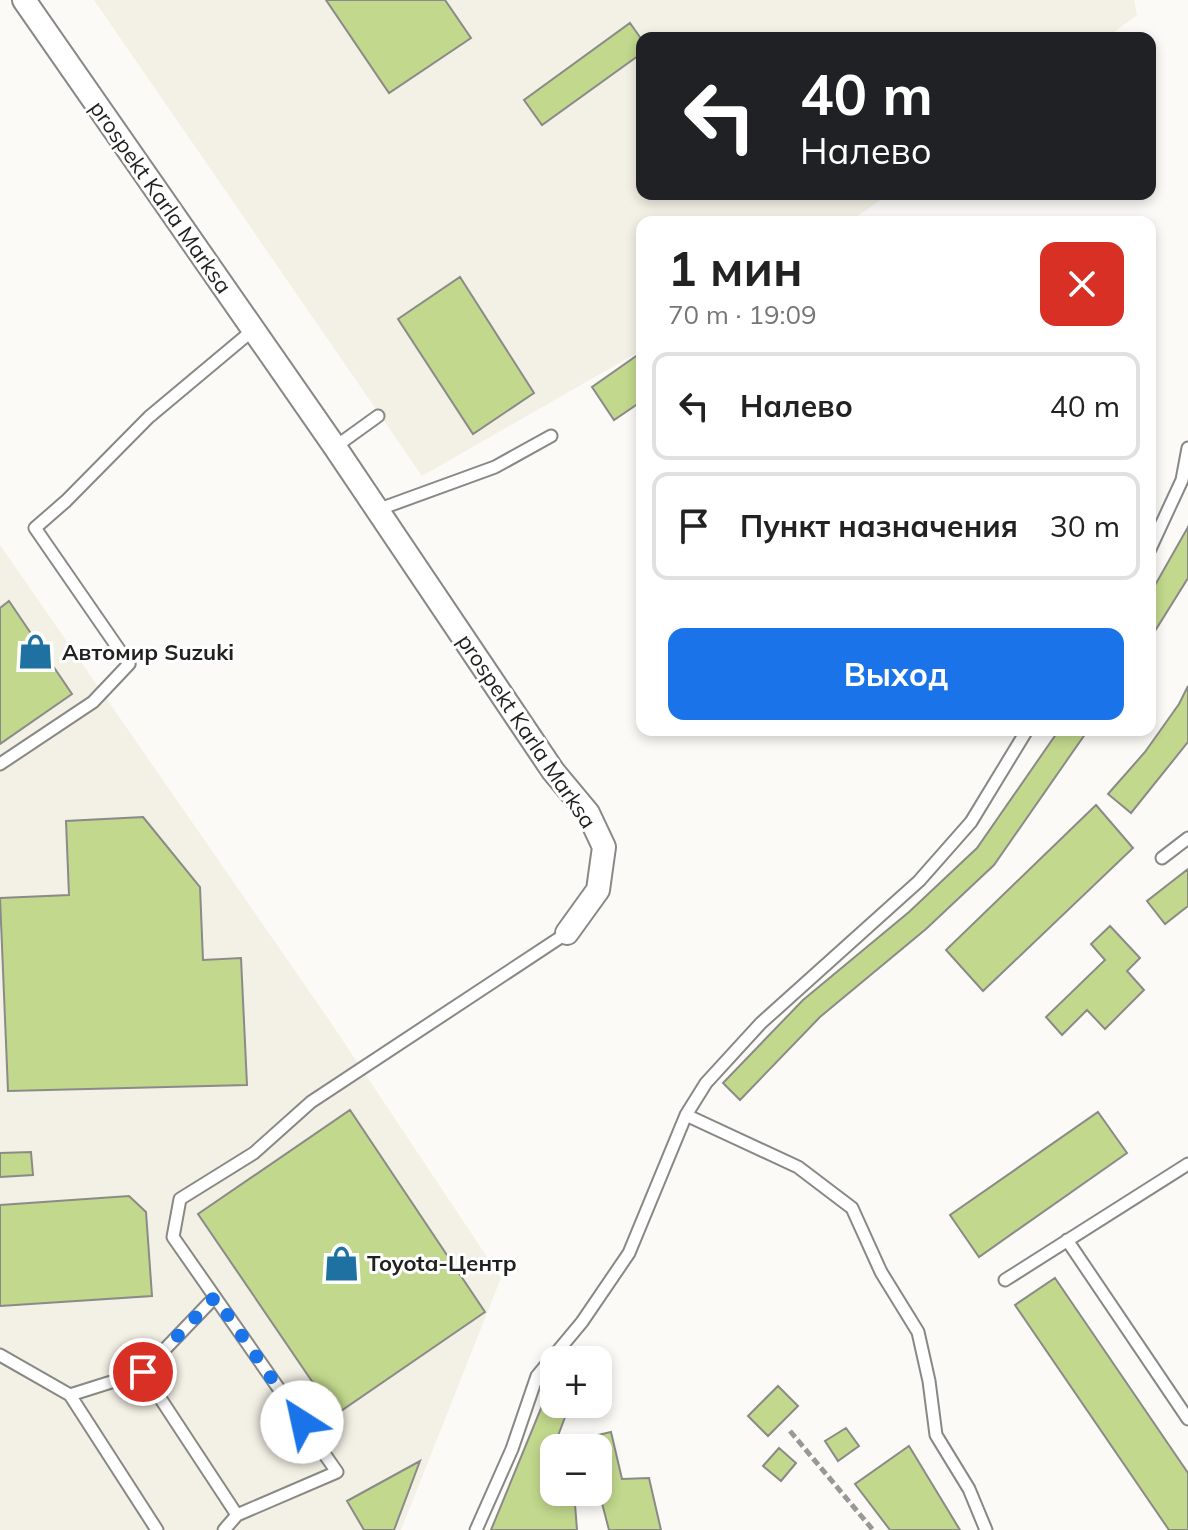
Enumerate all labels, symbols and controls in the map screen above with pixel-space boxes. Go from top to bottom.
text: 40 m [800,59,933,129]
icon: left [668,64,772,168]
street label: prospekt Karla Marksa [84,95,238,299]
text: Налево [800,128,932,173]
text: 1 мин [668,238,803,298]
button: close [1040,242,1124,326]
text: 70 m · 19:09 [668,298,817,331]
icon: left [672,384,716,428]
text: Налево [740,387,853,425]
text: 40 m [1050,387,1120,425]
icon: arrive [672,504,716,548]
text: Пункт назначения [740,507,1018,545]
text: 30 m [1050,507,1120,545]
street label: prospekt Karla Marksa [451,628,603,834]
button: Выход [668,628,1124,720]
shop icon: Автомир Suzuki [17,633,55,671]
place label: Автомир Suzuki [62,638,234,666]
shop icon: Toyota-Центр [322,1244,360,1282]
place label: Toyota-Центр [367,1249,517,1277]
pin [109,1338,177,1406]
map controls [540,1346,612,1506]
button: + [540,1346,612,1418]
icon: arrive [121,1350,165,1394]
position arrow [260,1380,344,1464]
button: − [540,1434,612,1506]

